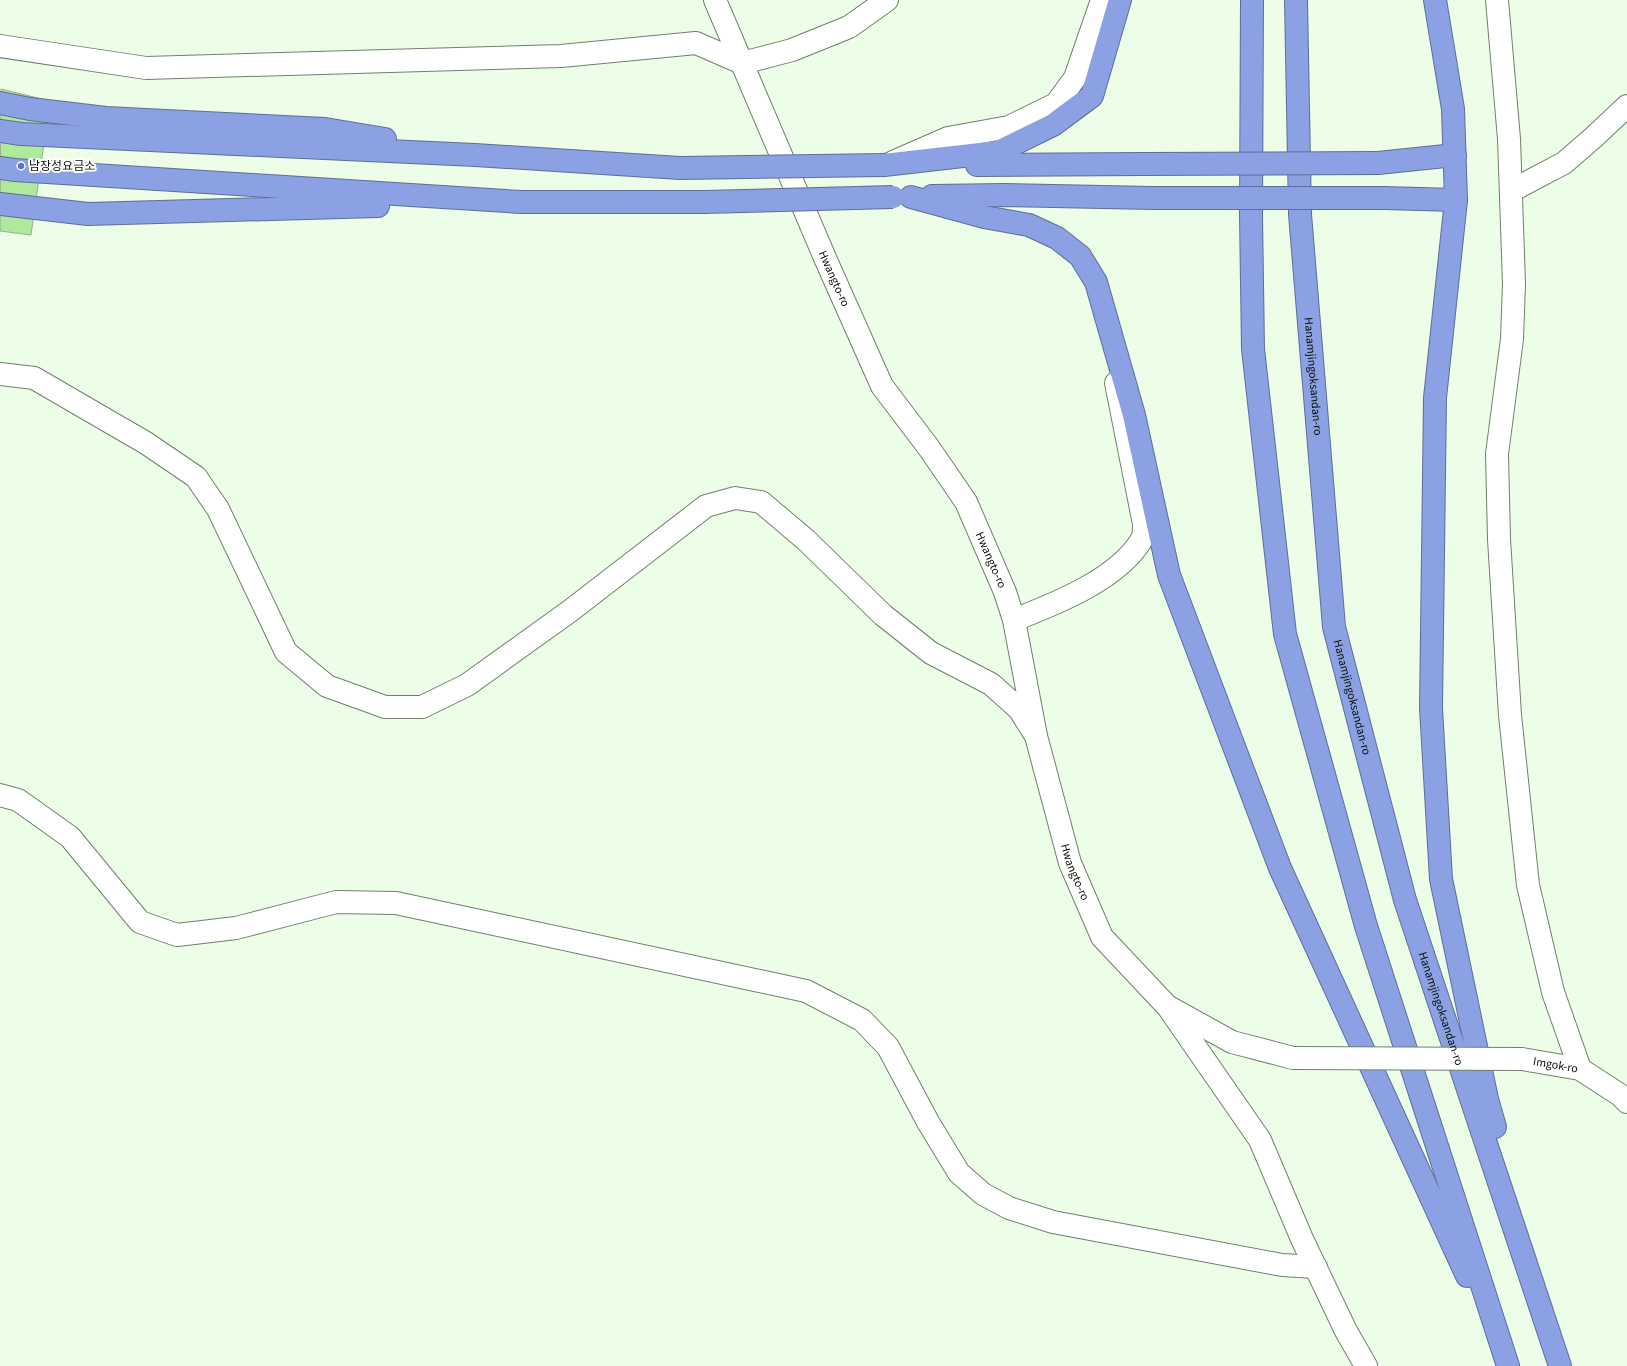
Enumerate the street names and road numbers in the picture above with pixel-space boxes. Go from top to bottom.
street label: Hwangto-ro [814,248,854,309]
street label: Hanamjingoksandan-ro [1300,317,1327,436]
street label: Hwangto-ro [971,529,1011,591]
street label: Hanamjingoksandan-ro [1329,638,1375,757]
street label: Hwangto-ro [1057,842,1094,903]
street label: Hanamjingoksandan-ro [1414,950,1468,1068]
street label: Imgok-ro [1532,1053,1579,1077]

